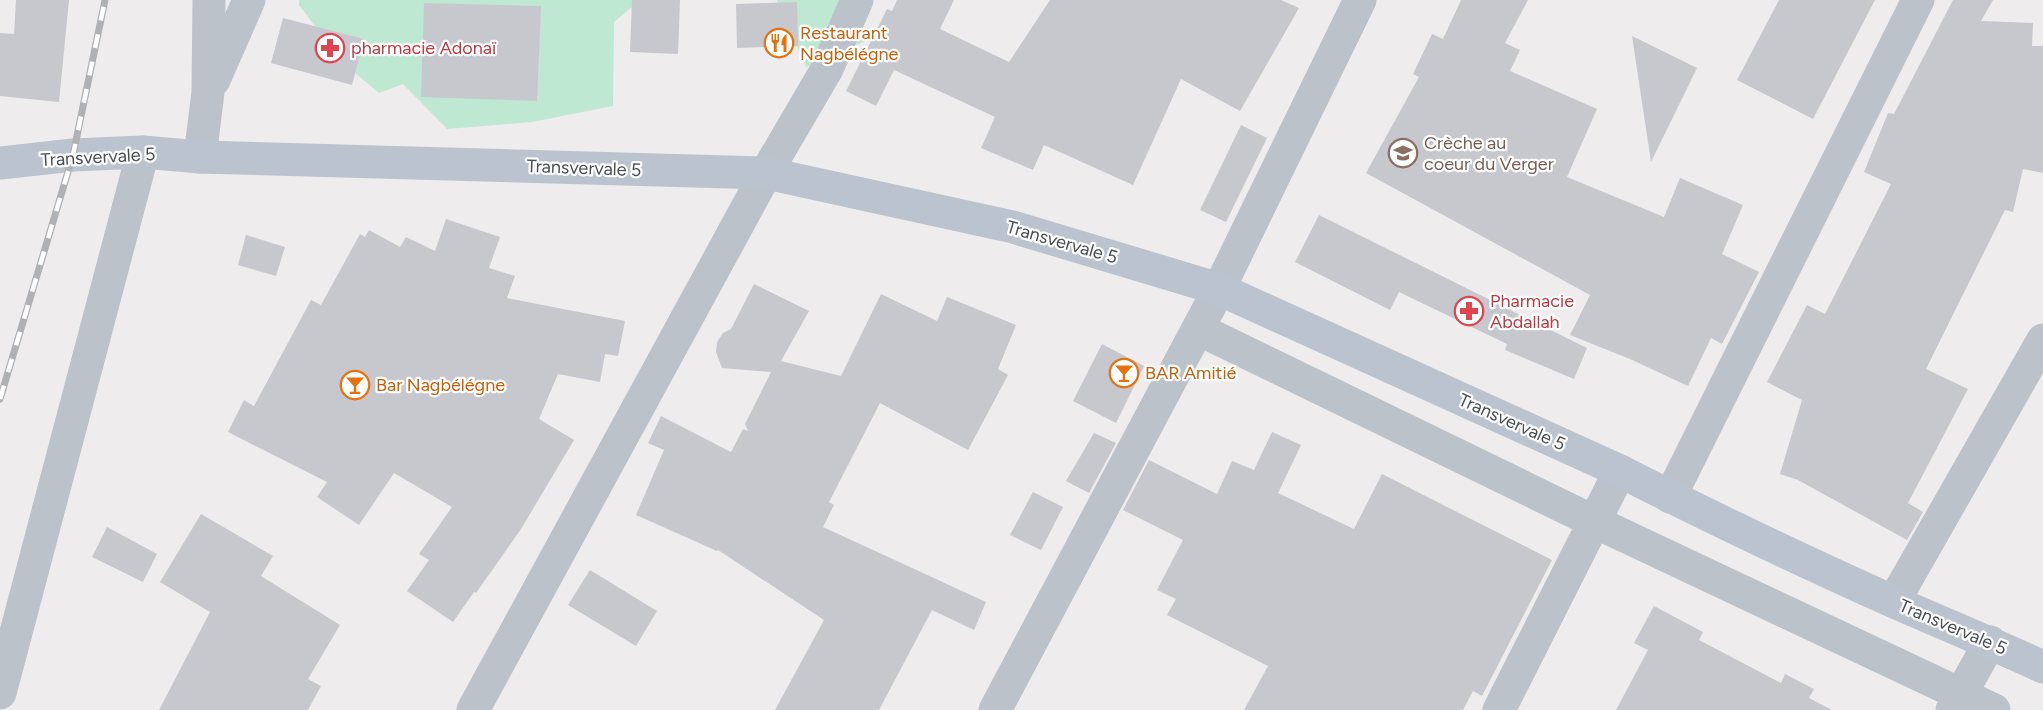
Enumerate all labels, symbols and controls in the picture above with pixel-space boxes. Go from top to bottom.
place label: Restaurant Nagbélégne [800,22,898,65]
restaurant icon: Restaurant Nagbélégne [763,27,795,59]
pharmacy icon: pharmacie Adonaï [314,32,346,64]
place label: pharmacie Adonaï [351,37,497,59]
place label: Crèche au coeur du Verger [1424,132,1554,175]
school or university icon: Crèche au coeur du Verger [1387,137,1419,169]
street label: Transvervale 5 [40,143,156,171]
street label: Transvervale 5 [526,155,642,181]
street label: Transvervale 5 [1004,216,1120,268]
place label: Pharmacie Abdallah [1490,290,1574,333]
pharmacy icon: Pharmacie Abdallah [1453,295,1485,327]
bar icon: BAR Amitié [1108,357,1140,389]
place label: BAR Amitié [1145,362,1237,384]
bar icon: Bar Nagbélégne [339,369,371,401]
place label: Bar Nagbélégne [376,374,505,396]
street label: Transvervale 5 [1455,389,1569,455]
street label: Transvervale 5 [1896,594,2010,660]

